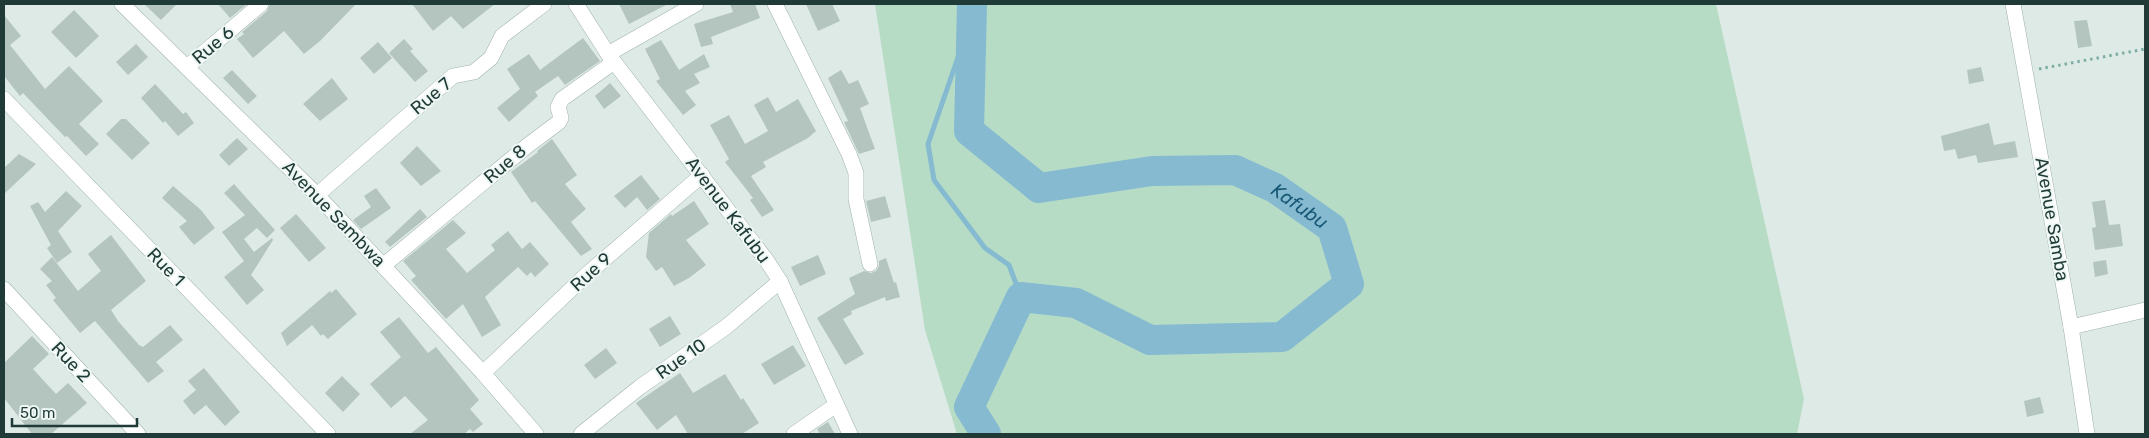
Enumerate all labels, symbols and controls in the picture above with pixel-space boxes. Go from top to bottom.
street label: Rue 6 [188,21,239,69]
street label: Rue 7 [406,73,456,119]
street label: Rue 8 [479,140,531,188]
street label: Avenue Kafubu [681,153,775,267]
street label: Avenue Samba [2030,155,2074,283]
street label: Avenue Sambwa [278,156,390,272]
water label: Kafubu [1267,178,1332,234]
street label: Rue 1 [143,243,189,291]
street label: Rue 9 [566,248,616,296]
street label: Rue 10 [652,334,710,384]
street label: Rue 2 [47,337,95,387]
scale bar [12,396,138,428]
text: 50 m [20,404,55,422]

